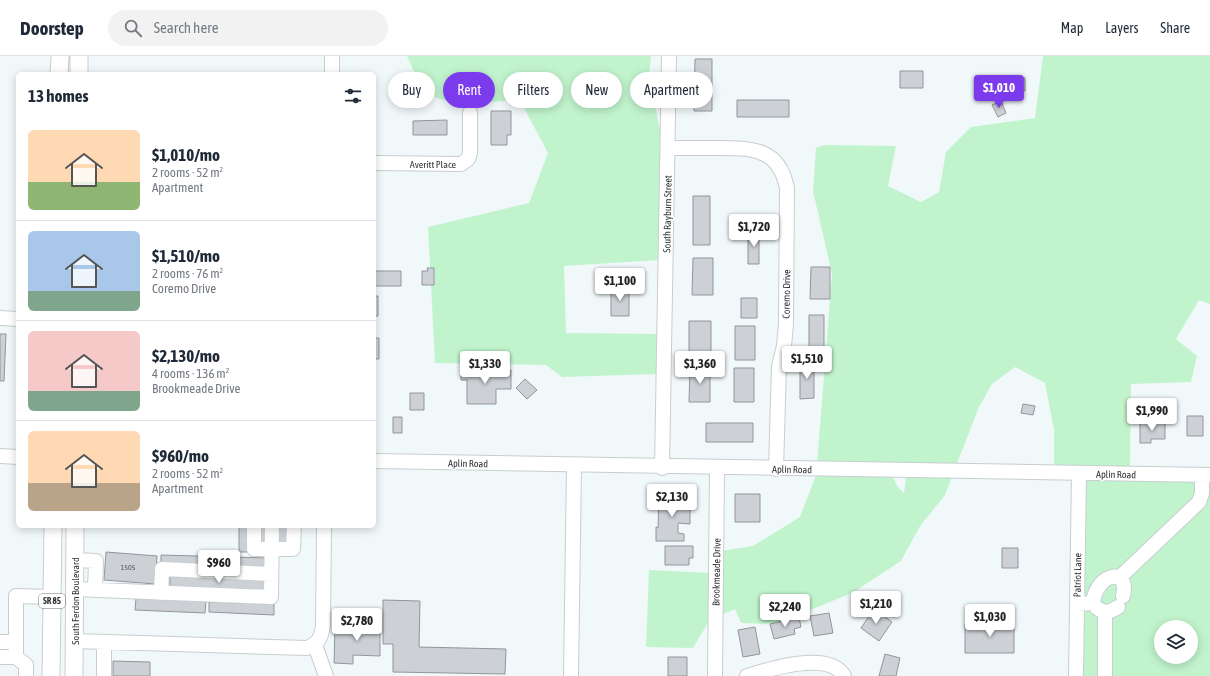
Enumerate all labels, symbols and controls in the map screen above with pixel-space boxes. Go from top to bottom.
search box [108,10,388,46]
text: Doorstep [20,17,84,39]
icon: search [122,17,144,39]
text: Search here [154,19,218,36]
text: Map [1061,20,1083,36]
text: Layers [1105,20,1138,36]
text: Share [1160,20,1190,36]
chip: Buy [388,72,435,108]
chip: Rent [443,72,495,108]
chip: Filters [503,72,563,108]
chip: New [571,72,622,108]
chip: Apartment [630,72,713,108]
pin: $1,010 [966,75,1032,109]
text: $1,010 [983,80,1015,95]
icon: filters [342,85,364,107]
text: 13 homes [28,86,89,106]
text: $1,010/mo [152,145,220,165]
icon: home [60,146,108,194]
street label: Averitt Place [410,159,457,170]
text: 2 rooms · 52 m² [152,165,223,180]
street label: South Rayburn Street [661,175,674,253]
text: Apartment [152,180,203,195]
pin: $1,720 [721,214,787,248]
text: $1,720 [738,219,770,234]
text: $1,510/mo [152,246,220,266]
icon: home [60,247,108,295]
text: 2 rooms · 76 m² [152,266,223,281]
pin: $1,100 [587,268,653,302]
street label: Coremo Drive [781,269,792,319]
text: $1,100 [604,273,636,288]
text: Coremo Drive [152,281,216,296]
text: $2,130/mo [152,346,220,366]
pin: $1,510 [774,346,840,380]
icon: home [60,347,108,395]
pin: $1,330 [452,351,518,385]
pin: $1,360 [667,351,733,385]
text: $1,510 [791,351,823,366]
text: $1,330 [469,356,501,371]
text: $1,360 [684,356,716,371]
text: 4 rooms · 136 m² [152,366,229,381]
text: Brookmeade Drive [152,381,240,396]
pin: $1,990 [1119,398,1185,432]
text: $1,990 [1136,403,1168,418]
text: $960/mo [152,446,209,466]
icon: home [60,447,108,495]
street label: Aplin Road [448,458,488,469]
street label: Aplin Road [772,464,812,475]
text: 2 rooms · 52 m² [152,466,223,481]
street label: Aplin Road [1096,469,1136,480]
text: Apartment [152,481,203,496]
pin: $2,130 [639,484,705,518]
text: $2,130 [656,489,688,504]
street label: Brookmeade Drive [710,537,723,606]
pin: $960 [195,550,243,584]
street label: Patriot Lane [1072,552,1083,597]
text: $960 [207,555,231,570]
street label: South Ferdon Boulevard [70,557,81,645]
house number: 1505 [120,563,136,572]
pin: $1,210 [843,591,909,625]
road number: SR 85 [39,594,65,608]
pin: $2,240 [752,594,818,628]
text: $1,210 [860,596,892,611]
text: $2,240 [769,599,801,614]
pin: $1,030 [957,604,1023,638]
pin: $2,780 [324,608,390,642]
text: $1,030 [974,609,1006,624]
text: $2,780 [341,613,373,628]
map controls [1154,620,1198,664]
button: layers [1154,620,1198,664]

